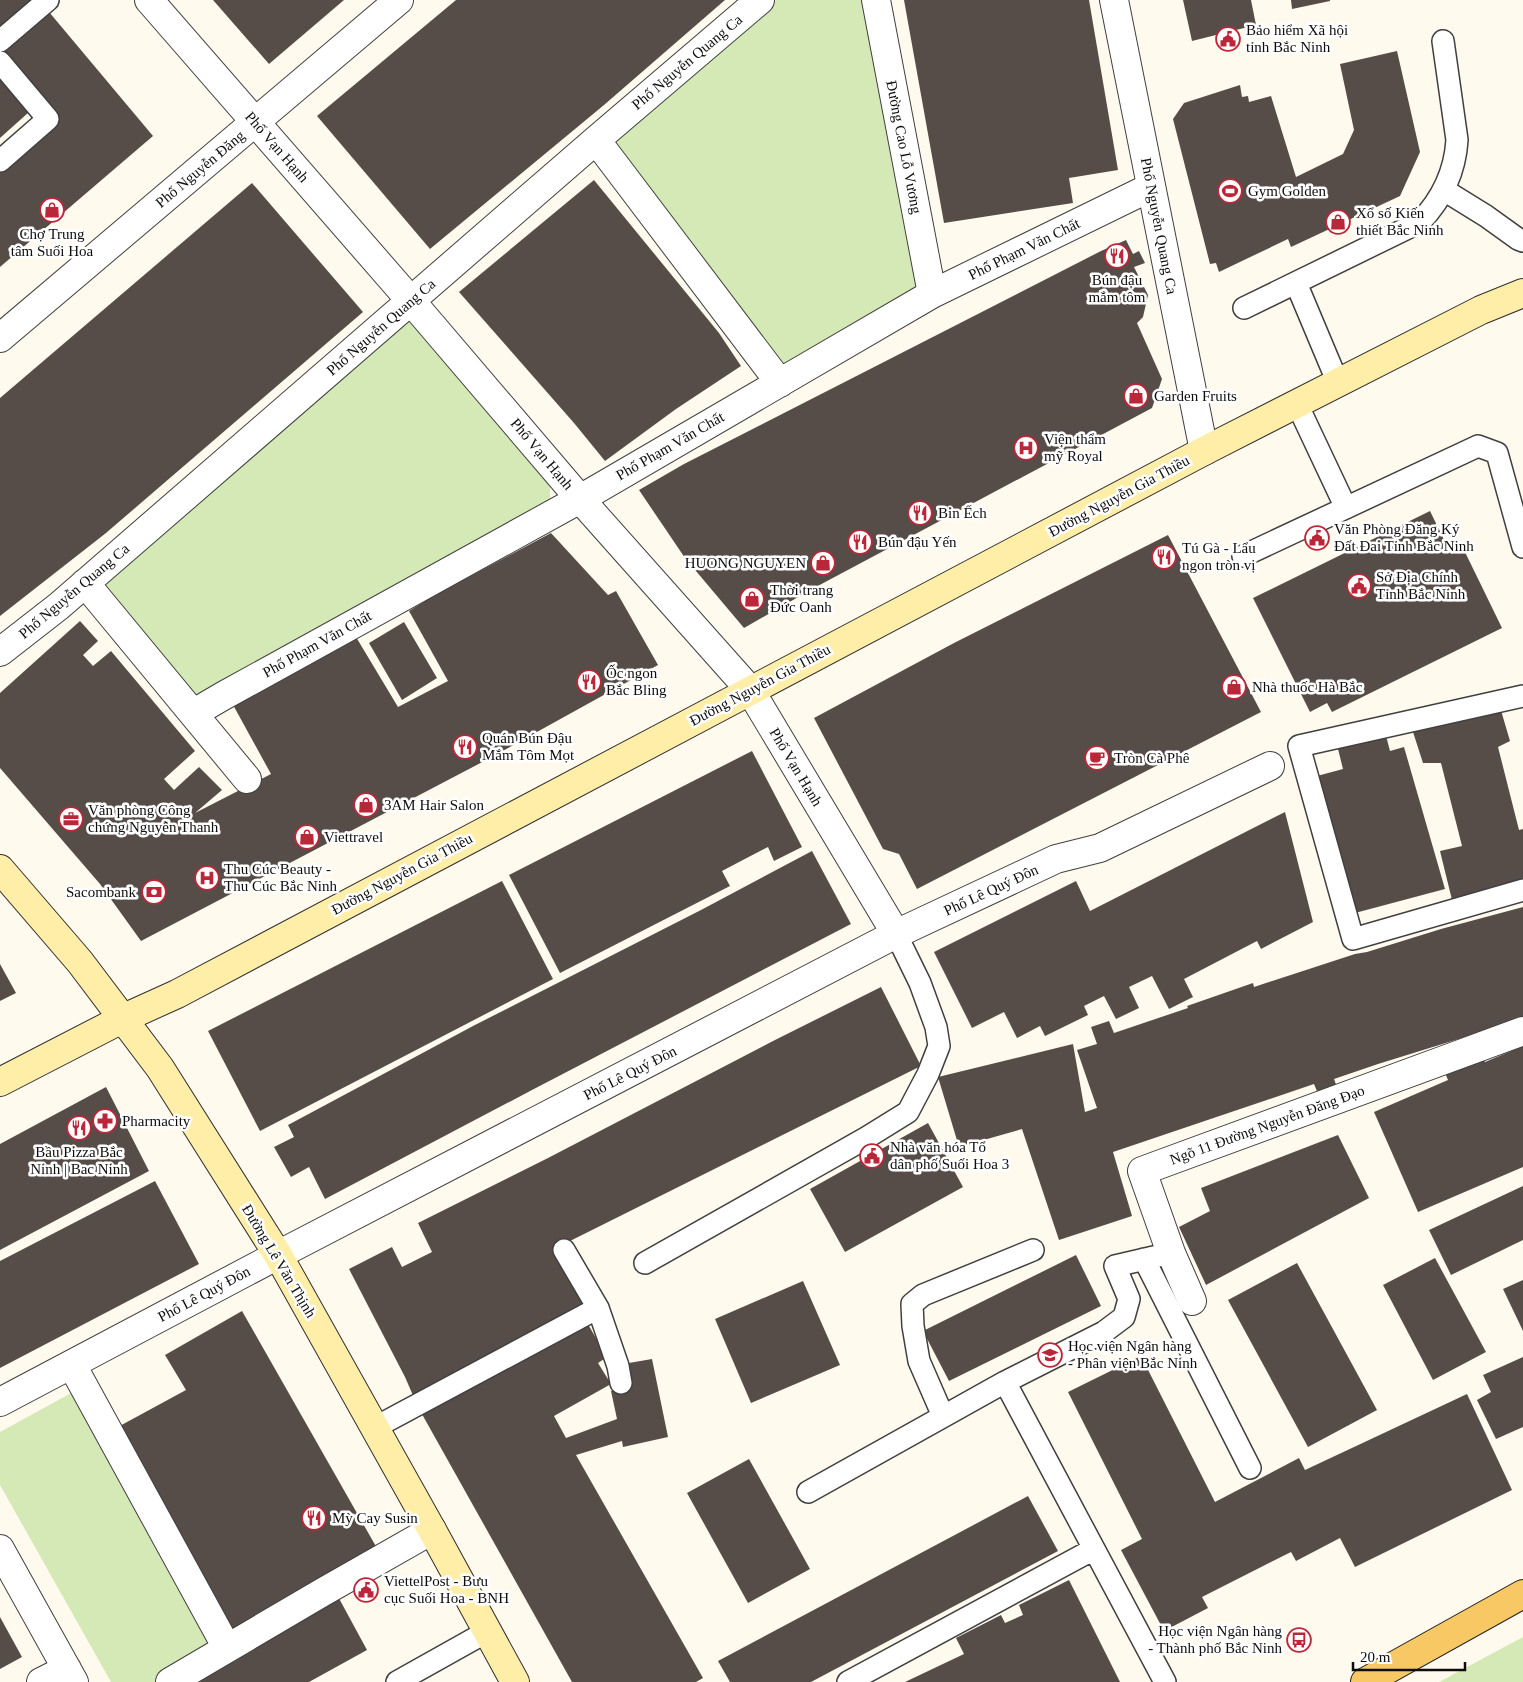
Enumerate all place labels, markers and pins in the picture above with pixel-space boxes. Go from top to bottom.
place label: Bảo hiểm Xã hội tỉnh Bắc Ninh [1246,22,1348,55]
public building icon: Bảo hiểm Xã hội tỉnh Bắc Ninh [1215,26,1241,52]
sports icon: Gym Golden [1217,178,1243,204]
place label: Gym Golden [1248,183,1326,199]
shop icon: Chợ Trung tâm Suối Hoa [39,197,65,223]
place label: Xổ số Kiến thiết Bắc Ninh [1356,205,1444,238]
shop icon: Xổ số Kiến thiết Bắc Ninh [1325,209,1351,235]
place label: Chợ Trung tâm Suối Hoa [11,226,94,259]
restaurant icon: Bún đậu mắm tôm [1104,243,1130,269]
place label: Bún đậu mắm tôm [1088,272,1146,305]
shop icon: Garden Fruits [1123,383,1149,409]
place label: Garden Fruits [1154,388,1237,404]
place label: Viện thẩm mỹ Royal [1044,431,1106,464]
hospital icon: Viện thẩm mỹ Royal [1013,435,1039,461]
restaurant icon: Bin Ếch [907,500,933,526]
place label: Bin Ếch [938,505,987,521]
place label: Văn Phòng Đăng Ký Đất Đai Tỉnh Bắc Ninh [1334,521,1474,554]
public building icon: Văn Phòng Đăng Ký Đất Đai Tỉnh Bắc Ninh [1304,525,1330,551]
restaurant icon: Bún đậu Yến [847,529,873,555]
place label: Bún đậu Yến [878,534,957,550]
place label: Tú Gà - Lẩu ngon tròn vị [1182,540,1256,573]
restaurant icon: Tú Gà - Lẩu ngon tròn vị [1151,544,1177,570]
shop icon: HUONG NGUYEN [810,550,836,576]
place label: HUONG NGUYEN [685,555,806,571]
place label: Sở Địa Chính Tỉnh Bắc Ninh [1376,569,1466,602]
public building icon: Sở Địa Chính Tỉnh Bắc Ninh [1346,573,1372,599]
place label: Thời trang Đức Oanh [770,582,834,615]
shop icon: Thời trang Đức Oanh [739,586,765,612]
place label: Ốc ngon Bắc Bling [606,664,667,698]
restaurant icon: Ốc ngon Bắc Bling [576,669,602,695]
shop icon: Nhà thuốc Hà Bắc [1221,674,1247,700]
place label: Nhà thuốc Hà Bắc [1252,679,1363,695]
place label: Quán Bún Đậu Mắm Tôm Mọt [482,730,575,763]
restaurant icon: Quán Bún Đậu Mắm Tôm Mọt [452,734,478,760]
cafe icon: Tròn Cà Phê [1084,745,1110,771]
place label: Tròn Cà Phê [1114,750,1190,766]
shop icon: 3AM Hair Salon [353,792,379,818]
place label: 3AM Hair Salon [384,797,484,813]
place label: Văn phòng Công chứng Nguyễn Thanh [88,802,219,835]
office icon: Văn phòng Công chứng Nguyễn Thanh [58,806,84,832]
shop icon: Viettravel [294,824,320,850]
place label: Viettravel [324,829,383,845]
place label: Thu Cúc Beauty - Thu Cúc Bắc Ninh [224,861,337,894]
hospital icon: Thu Cúc Beauty - Thu Cúc Bắc Ninh [194,865,220,891]
bank icon: Sacombank [141,879,167,905]
place label: Sacombank [66,884,136,900]
pharmacy icon: Pharmacity [92,1108,118,1134]
place label: Pharmacity [122,1113,191,1129]
restaurant icon: Bầu Pizza Bắc Ninh | Bac Ninh [66,1115,92,1141]
place label: Nhà văn hóa Tổ dân phố Suối Hoa 3 [890,1139,1009,1172]
public building icon: Nhà văn hóa Tổ dân phố Suối Hoa 3 [859,1143,885,1169]
place label: Bầu Pizza Bắc Ninh | Bac Ninh [30,1144,128,1177]
place label: Học viện Ngân hàng - Phân viện Bắc Ninh [1068,1338,1198,1371]
school or university icon: Học viện Ngân hàng - Phân viện Bắc Ninh [1037,1342,1063,1368]
restaurant icon: Mỳ Cay Susin [301,1505,327,1531]
place label: Mỳ Cay Susin [332,1510,418,1526]
place label: ViettelPost - Bưu cục Suối Hoa - BNH [384,1573,509,1606]
public building icon: ViettelPost - Bưu cục Suối Hoa - BNH [353,1577,379,1603]
place label: Học viện Ngân hàng - Thành phố Bắc Ninh [1148,1623,1282,1656]
bus stop icon: Học viện Ngân hàng - Thành phố Bắc Ninh [1286,1627,1312,1653]

